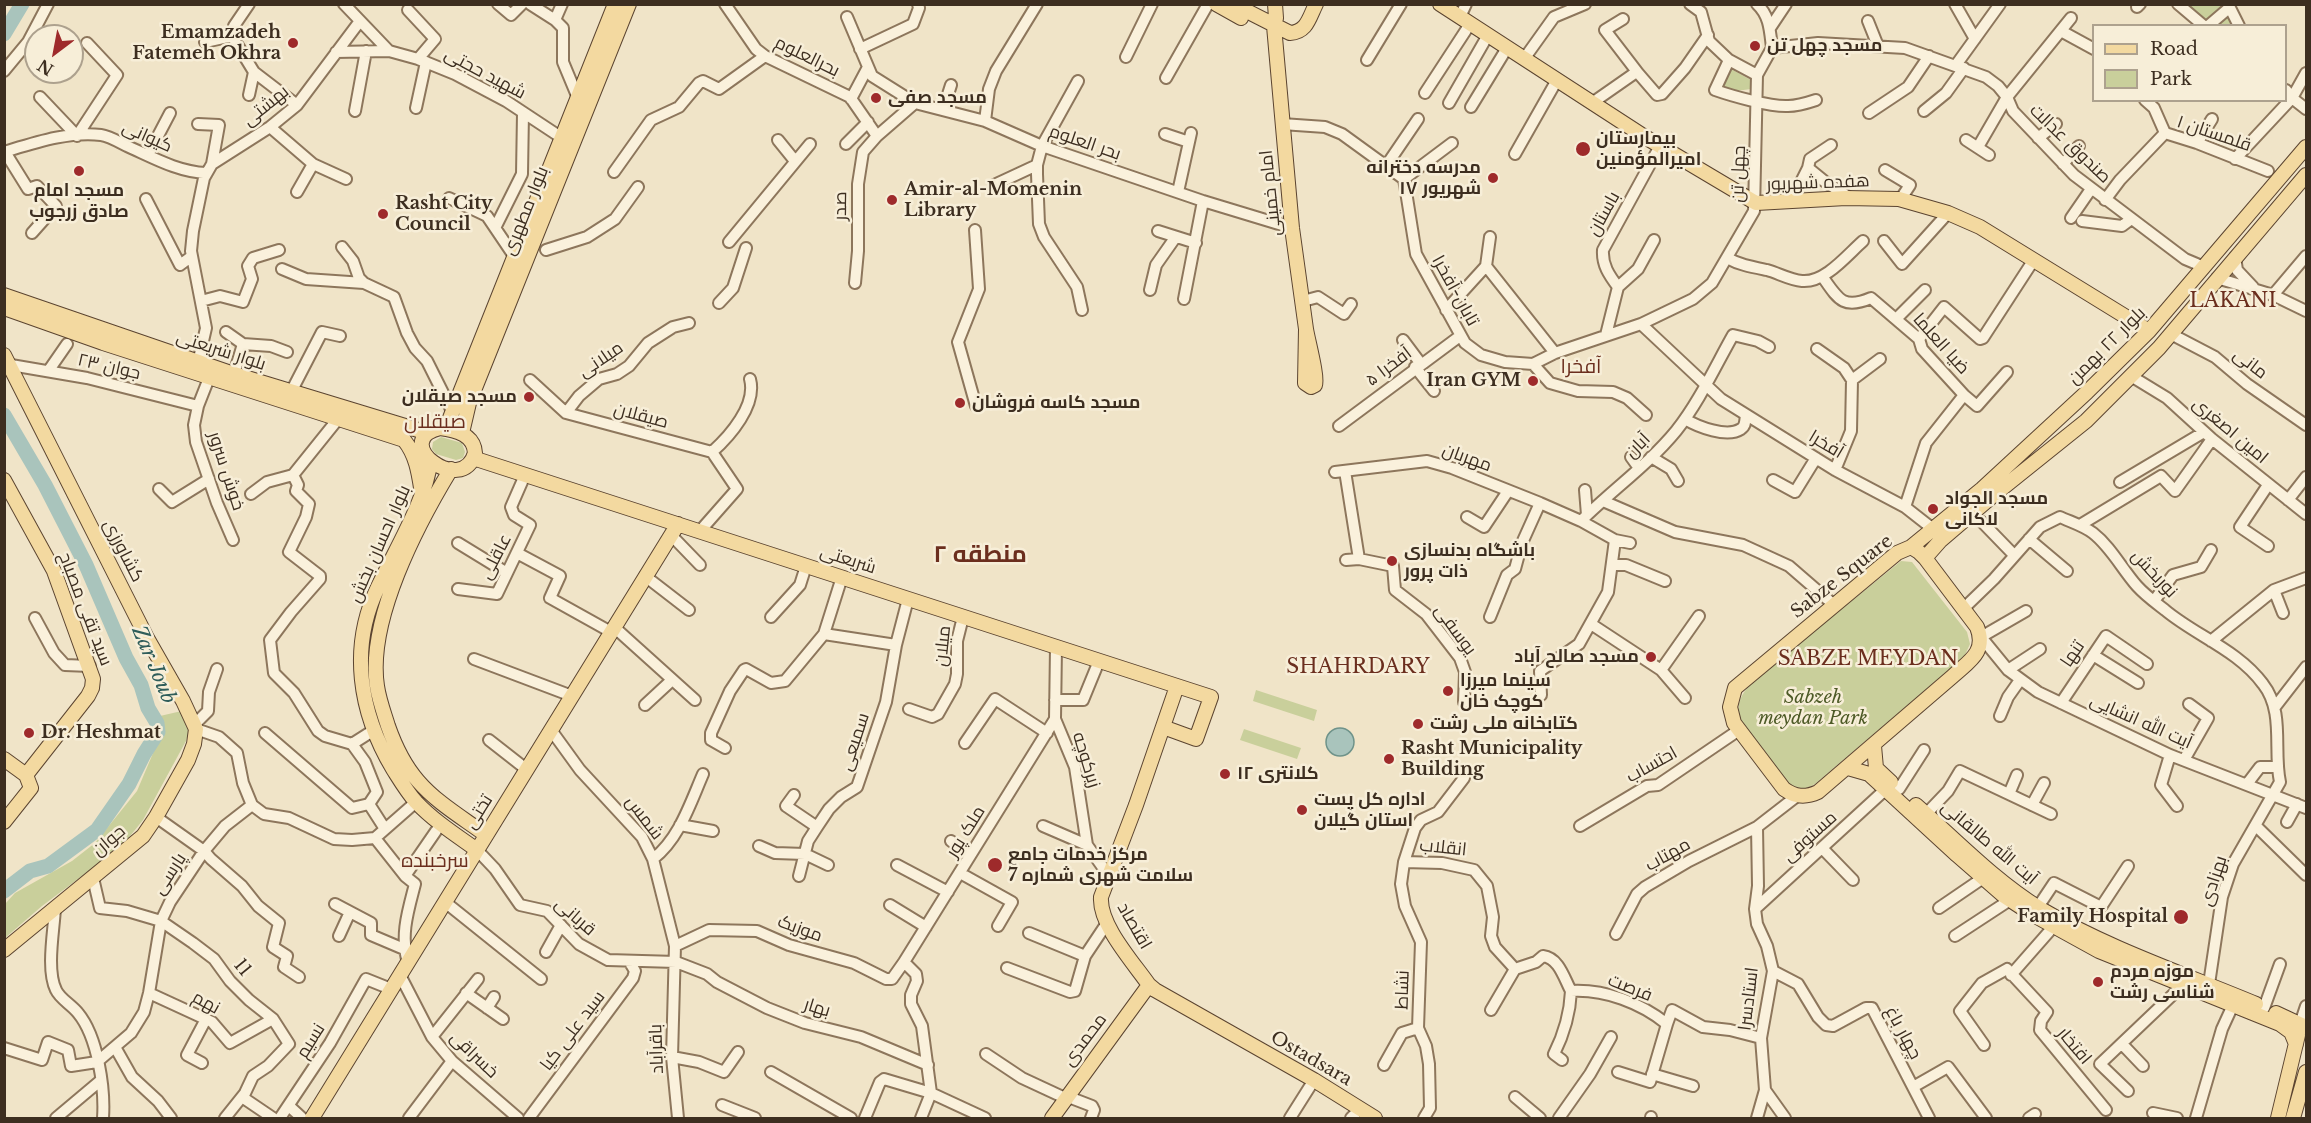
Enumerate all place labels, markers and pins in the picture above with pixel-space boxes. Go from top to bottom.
place label: Emamzadeh Fatemeh Okhra [132,22,281,64]
place label: مسجد چهل تن [1767,35,1882,57]
marker: Emamzadeh Fatemeh Okhra [286,36,300,50]
marker: مسجد چهل تن [1748,39,1762,53]
place label: مسجد صفی [888,87,987,109]
marker: مسجد صفی [869,91,883,105]
place label: بیمارستان امیرالمؤمنین [1596,128,1701,170]
marker: بیمارستان امیرالمؤمنین [1574,140,1592,158]
place label: مدرسه دخترانه ۱۷ شهریور [1366,157,1481,200]
marker: مسجد امام صادق زرجوب [72,164,86,178]
marker: مدرسه دخترانه ۱۷ شهریور [1486,171,1500,185]
place label: Amir-al-Momenin Library [904,179,1082,222]
place label: مسجد امام صادق زرجوب [29,180,129,222]
place label: Rasht City Council [395,193,493,236]
marker: Amir-al-Momenin Library [885,193,899,207]
marker: Rasht City Council [376,207,390,221]
place label: Iran GYM [1426,370,1521,392]
marker: Iran GYM [1526,374,1540,388]
place label: مسجد صیقلان [402,386,517,408]
marker: مسجد صیقلان [522,390,536,404]
place label: مسجد کاسه فروشان [972,392,1140,414]
marker: مسجد کاسه فروشان [953,396,967,410]
place label: مسجد الجواد لاکانی [1945,488,2048,530]
marker: مسجد الجواد لاکانی [1926,502,1940,516]
place label: باشگاه بدنسازی ذات پرور [1404,540,1535,582]
marker: باشگاه بدنسازی ذات پرور [1385,554,1399,568]
place label: مسجد صالح آباد [1514,646,1639,668]
marker: مسجد صالح آباد [1644,650,1658,664]
place label: سینما میرزا کوچک خان [1460,670,1551,712]
marker: سینما میرزا کوچک خان [1441,684,1455,698]
place label: کتابخانه ملی رشت [1430,713,1578,735]
marker: کتابخانه ملی رشت [1411,717,1425,731]
place label: Dr. Heshmat [41,722,161,744]
marker: Dr. Heshmat [22,726,36,740]
place label: Rasht Municipality Building [1401,738,1582,780]
marker: Rasht Municipality Building [1382,752,1396,766]
place label: کلانتری ۱۲ [1237,763,1319,785]
marker: کلانتری ۱۲ [1218,767,1232,781]
place label: اداره کل پست استان گیلان [1314,789,1425,832]
marker: اداره کل پست استان گیلان [1295,803,1309,817]
place label: مرکز خدمات جامع سلامت شهری شماره 7 [1008,844,1193,886]
marker: مرکز خدمات جامع سلامت شهری شماره 7 [986,856,1004,874]
place label: Family Hospital [2017,906,2168,928]
marker: Family Hospital [2172,908,2190,926]
place label: موزه مردم شناسی رشت [2110,961,2215,1004]
marker: موزه مردم شناسی رشت [2091,975,2105,989]

